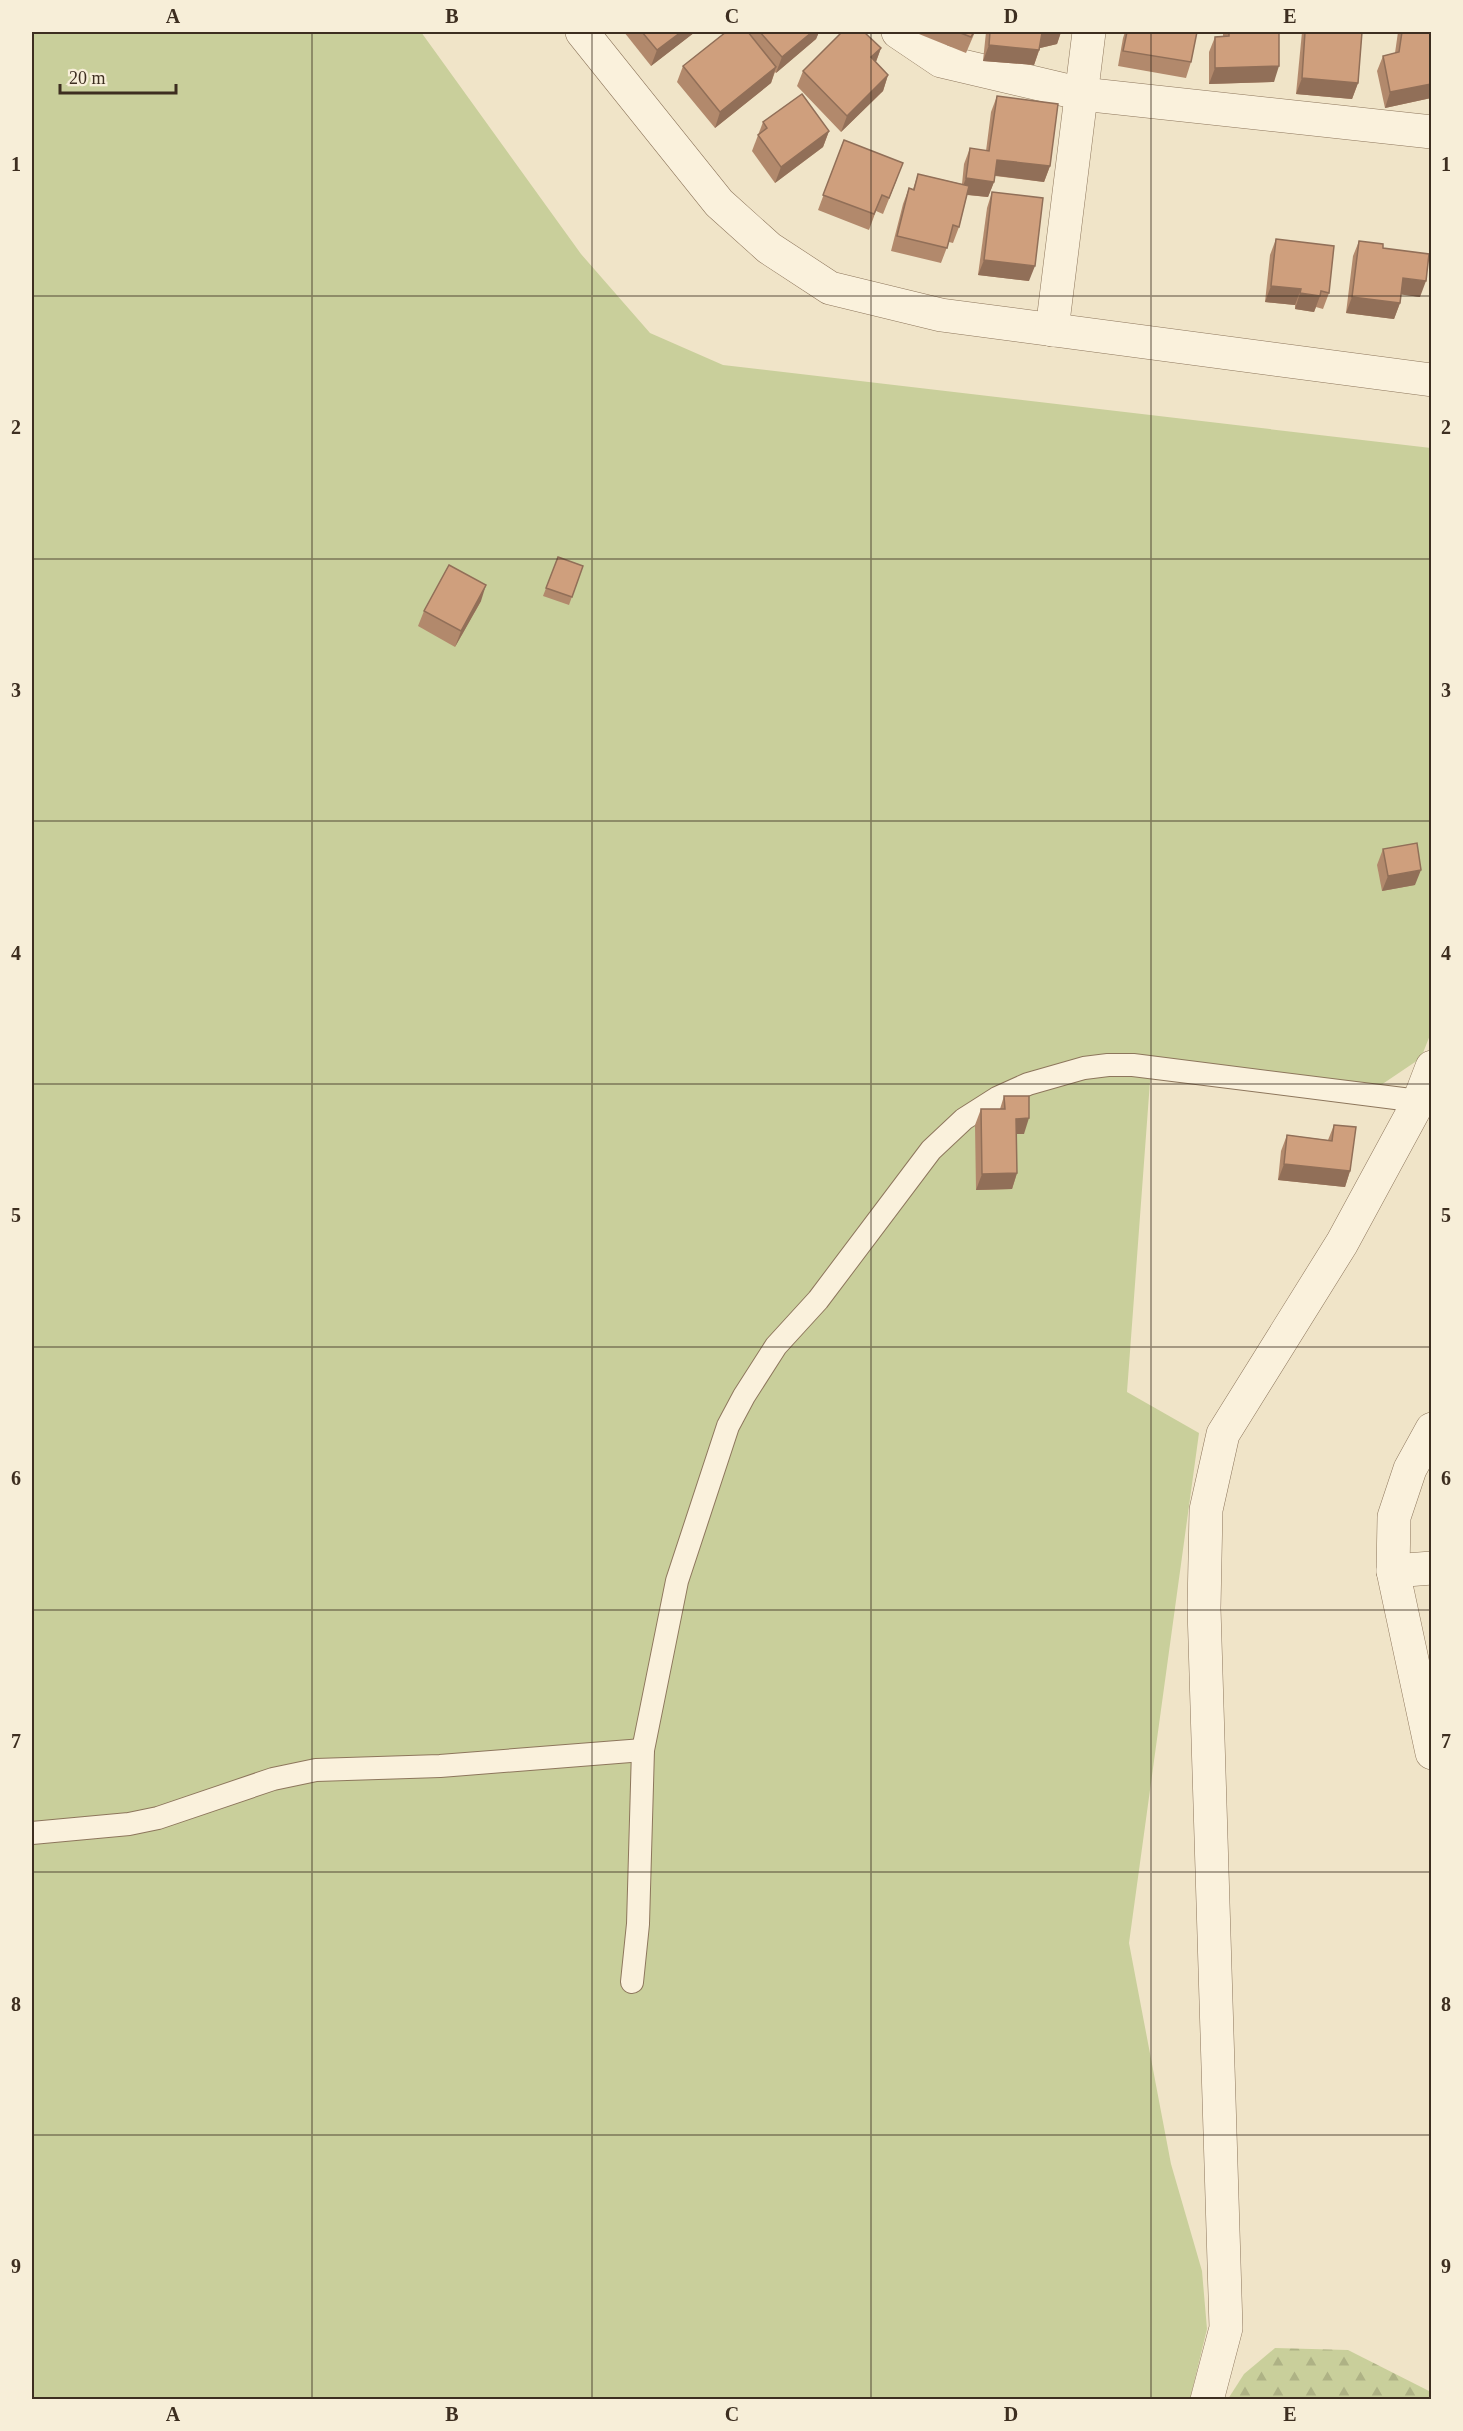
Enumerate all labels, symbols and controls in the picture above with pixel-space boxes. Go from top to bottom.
text: A [166,5,181,27]
text: B [445,5,459,27]
text: C [725,5,739,27]
text: D [1004,5,1018,27]
text: E [1283,5,1297,27]
scale bar [60,57,176,95]
text: 20 m [69,68,106,88]
text: 1 [11,153,21,175]
text: 1 [1441,153,1451,175]
text: 2 [11,416,21,438]
text: 2 [1441,416,1451,438]
text: 3 [11,679,21,701]
text: 3 [1441,679,1451,701]
text: 4 [11,942,21,964]
text: 4 [1441,942,1451,964]
text: 5 [11,1204,21,1226]
text: 5 [1441,1204,1451,1226]
text: 6 [11,1467,21,1489]
text: 6 [1441,1467,1451,1489]
text: 7 [11,1730,21,1752]
text: 7 [1441,1730,1451,1752]
text: 8 [11,1993,21,2015]
text: 8 [1441,1993,1451,2015]
text: 9 [11,2255,21,2277]
text: 9 [1441,2255,1451,2277]
text: A [166,2403,181,2425]
text: B [445,2403,459,2425]
text: C [725,2403,739,2425]
text: D [1004,2403,1018,2425]
text: E [1283,2403,1297,2425]

